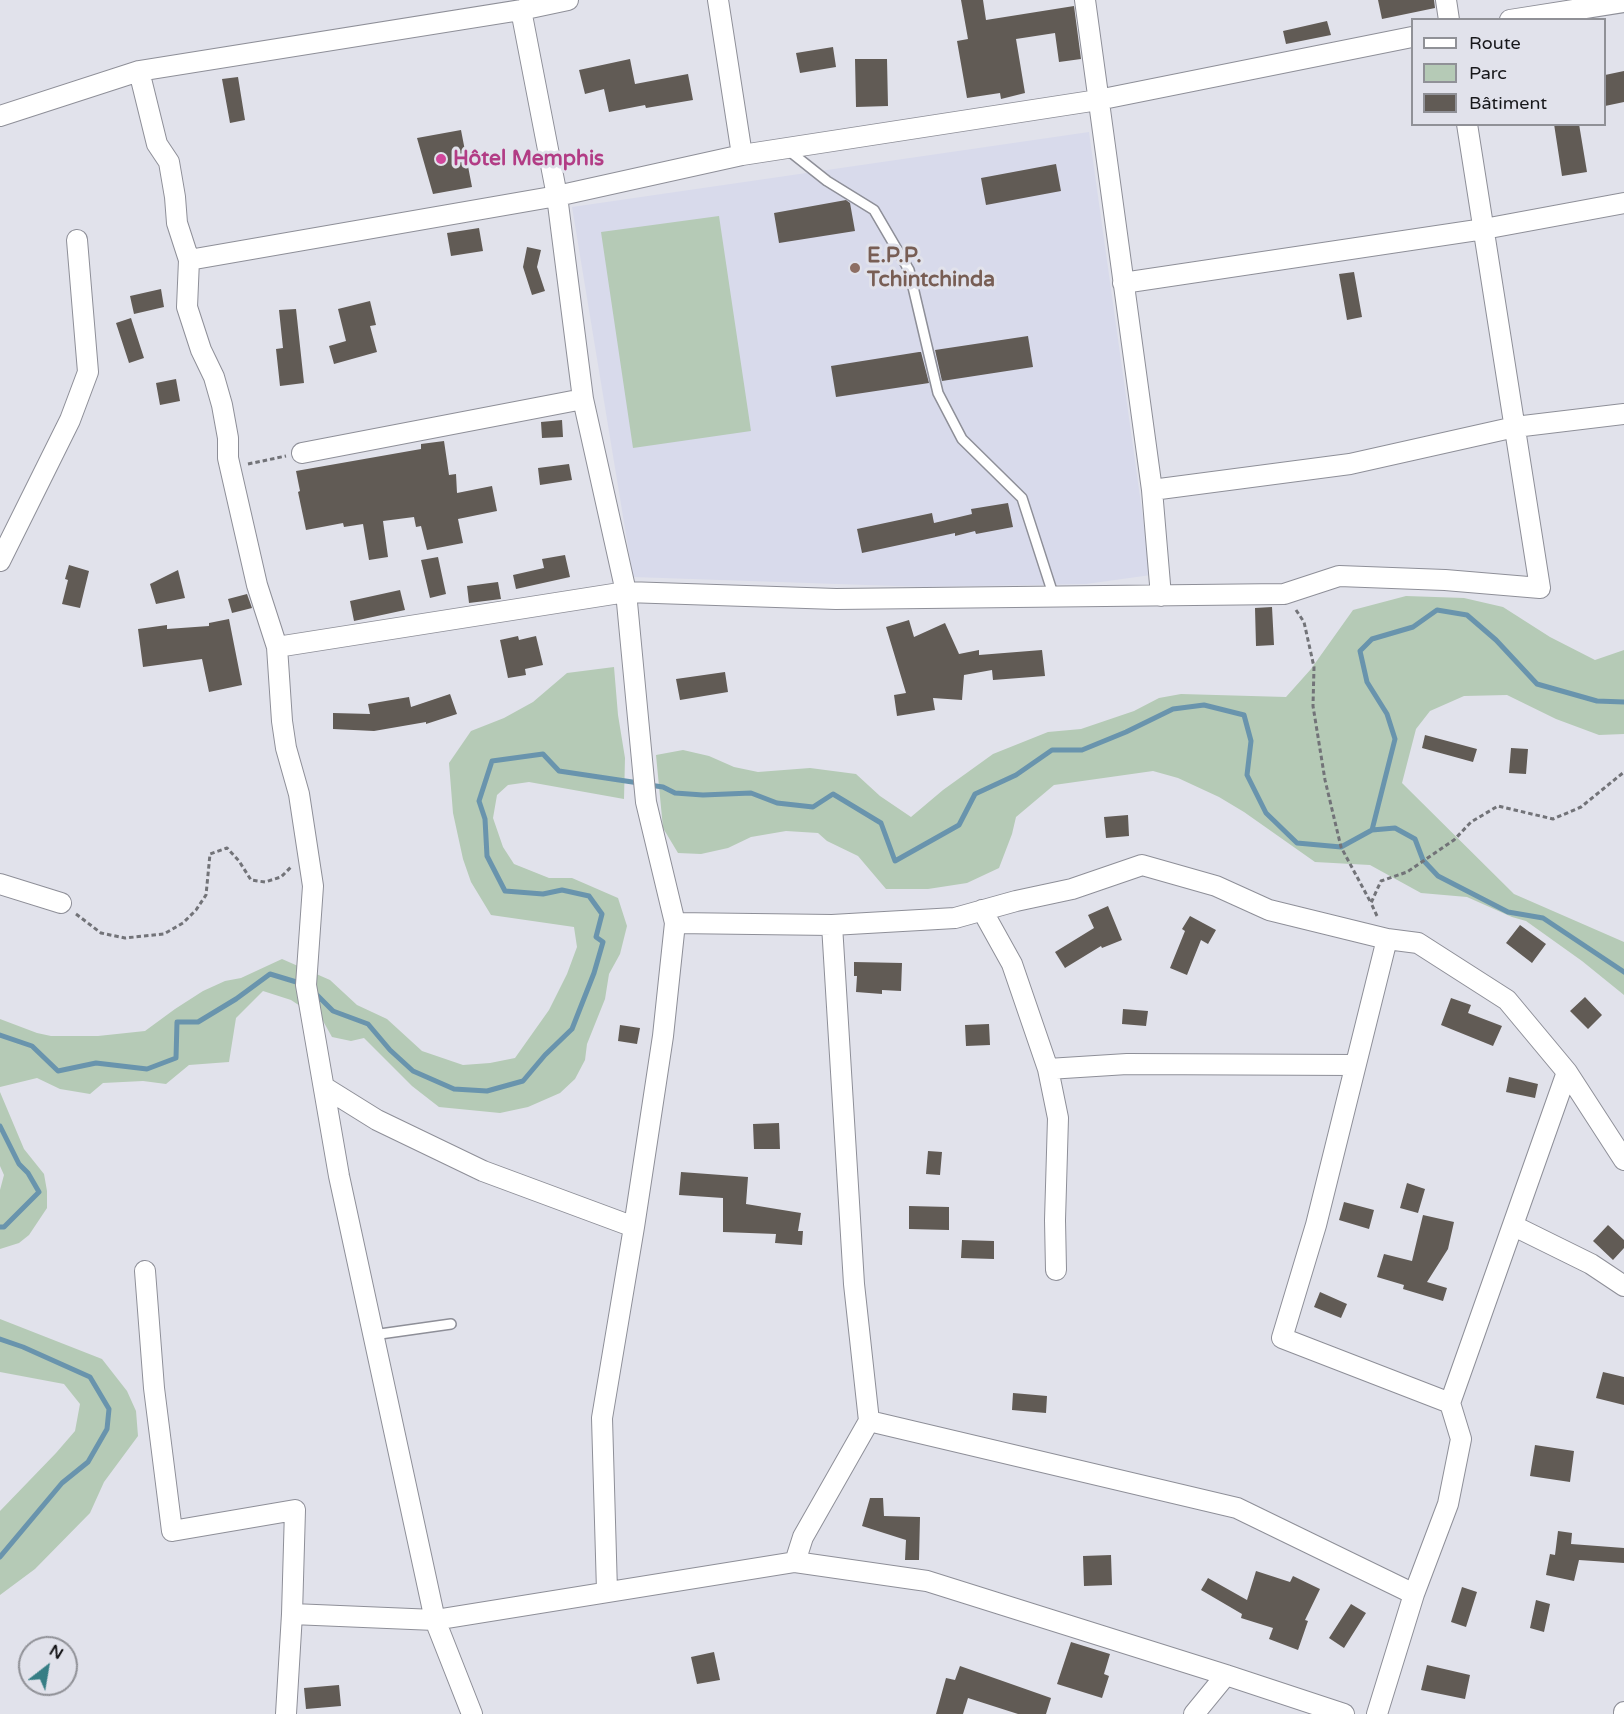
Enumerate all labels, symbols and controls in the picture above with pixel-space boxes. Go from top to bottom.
legend [1411,18,1606,126]
text: Route [1469,32,1521,54]
text: Parc [1469,62,1507,84]
text: Bâtiment [1469,92,1547,114]
place label: Hôtel Memphis [453,146,604,172]
marker: Hôtel Memphis [434,152,448,166]
place label: E.P.P. Tchintchinda [867,243,995,293]
marker: E.P.P. Tchintchinda [848,261,862,275]
north arrow [18,1636,78,1696]
text: N [46,1640,67,1664]

